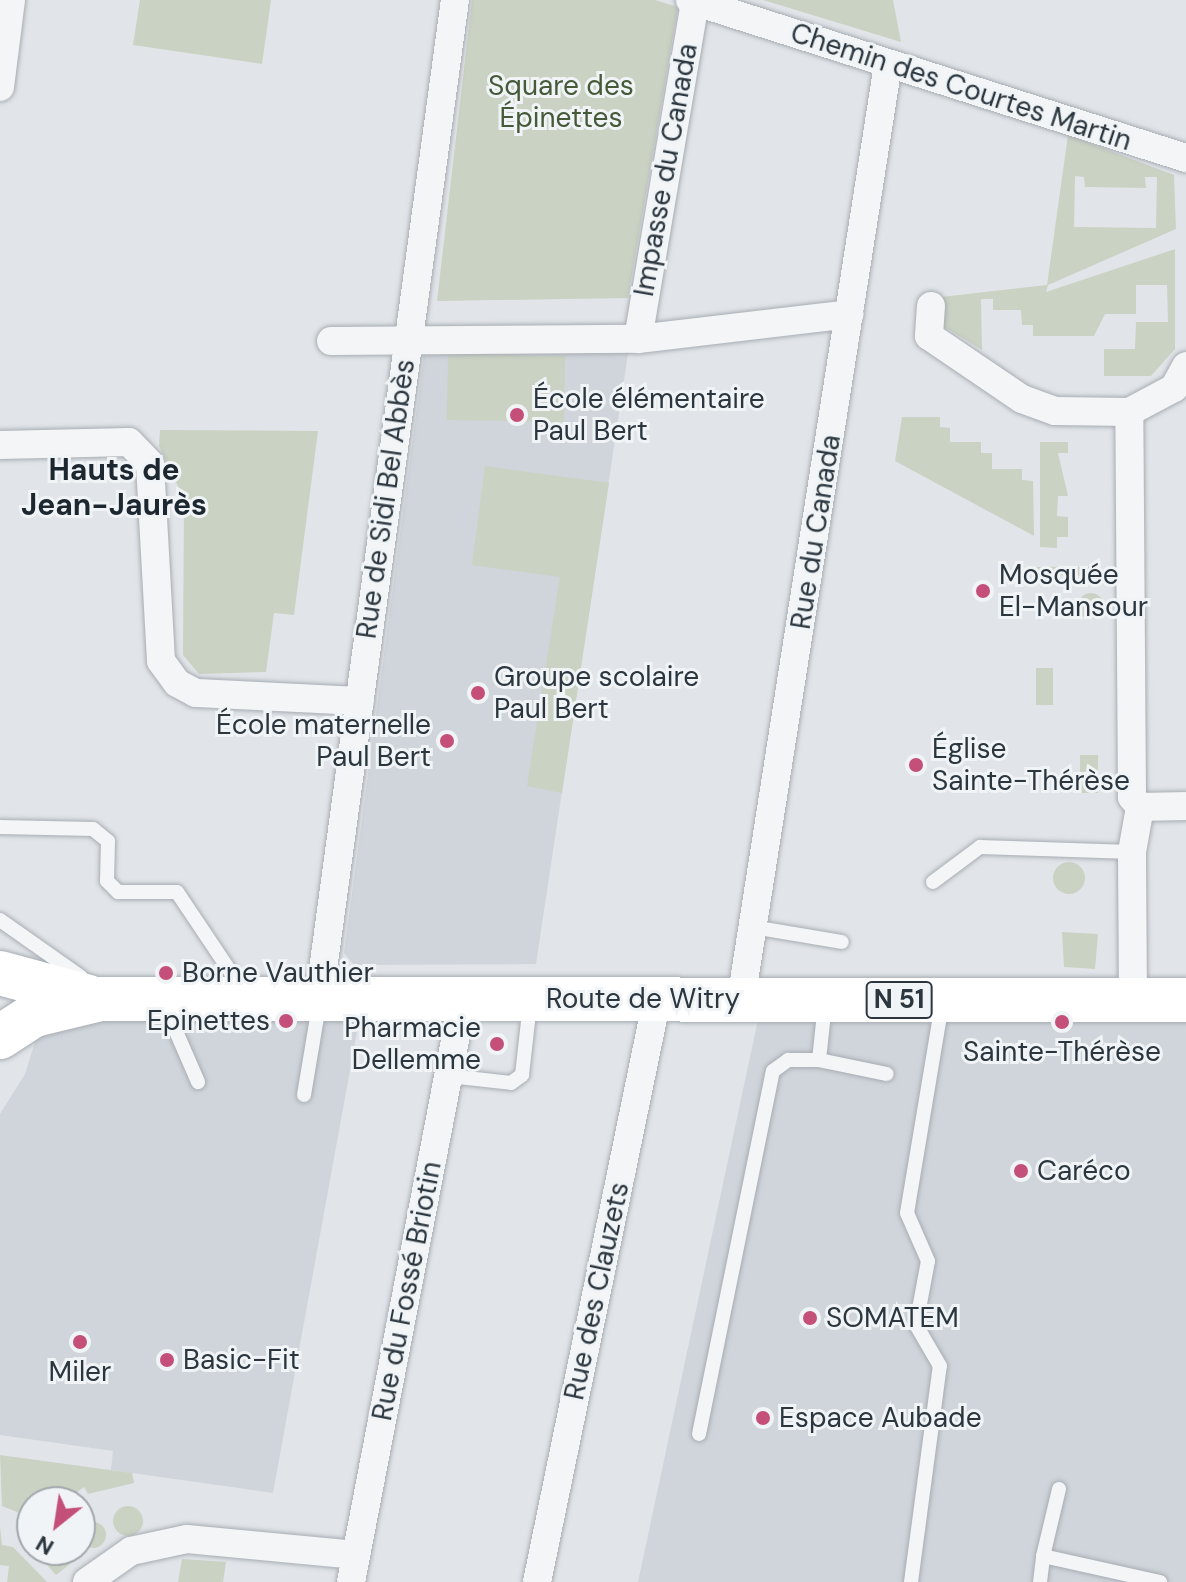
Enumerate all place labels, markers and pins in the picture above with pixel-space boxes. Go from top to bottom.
place label: École élémentaire Paul Bert [533,382,765,448]
marker: École élémentaire Paul Bert [508,406,526,424]
place label: Mosquée El-Mansour [999,558,1148,624]
marker: Mosquée El-Mansour [974,582,992,600]
place label: Groupe scolaire Paul Bert [494,660,699,726]
marker: Groupe scolaire Paul Bert [469,684,487,702]
place label: École maternelle Paul Bert [216,708,431,774]
marker: École maternelle Paul Bert [438,732,456,750]
place label: Église Sainte-Thérèse [932,732,1130,798]
marker: Église Sainte-Thérèse [907,756,925,774]
place label: Borne Vauthier [182,956,374,990]
marker: Borne Vauthier [157,964,175,982]
place label: Epinettes [147,1004,270,1038]
place label: Pharmacie Dellemme [344,1011,481,1077]
marker: Epinettes [277,1012,295,1030]
marker: Sainte-Thérèse [1053,1013,1071,1031]
marker: Pharmacie Dellemme [488,1035,506,1053]
place label: Sainte-Thérèse [963,1035,1161,1069]
place label: Caréco [1037,1154,1131,1188]
marker: Caréco [1012,1162,1030,1180]
place label: SOMATEM [826,1301,959,1335]
marker: SOMATEM [801,1309,819,1327]
marker: Miler [71,1333,89,1351]
place label: Basic-Fit [183,1343,300,1377]
marker: Basic-Fit [158,1351,176,1369]
place label: Miler [49,1355,111,1389]
place label: Espace Aubade [779,1401,982,1435]
marker: Espace Aubade [754,1409,772,1427]

